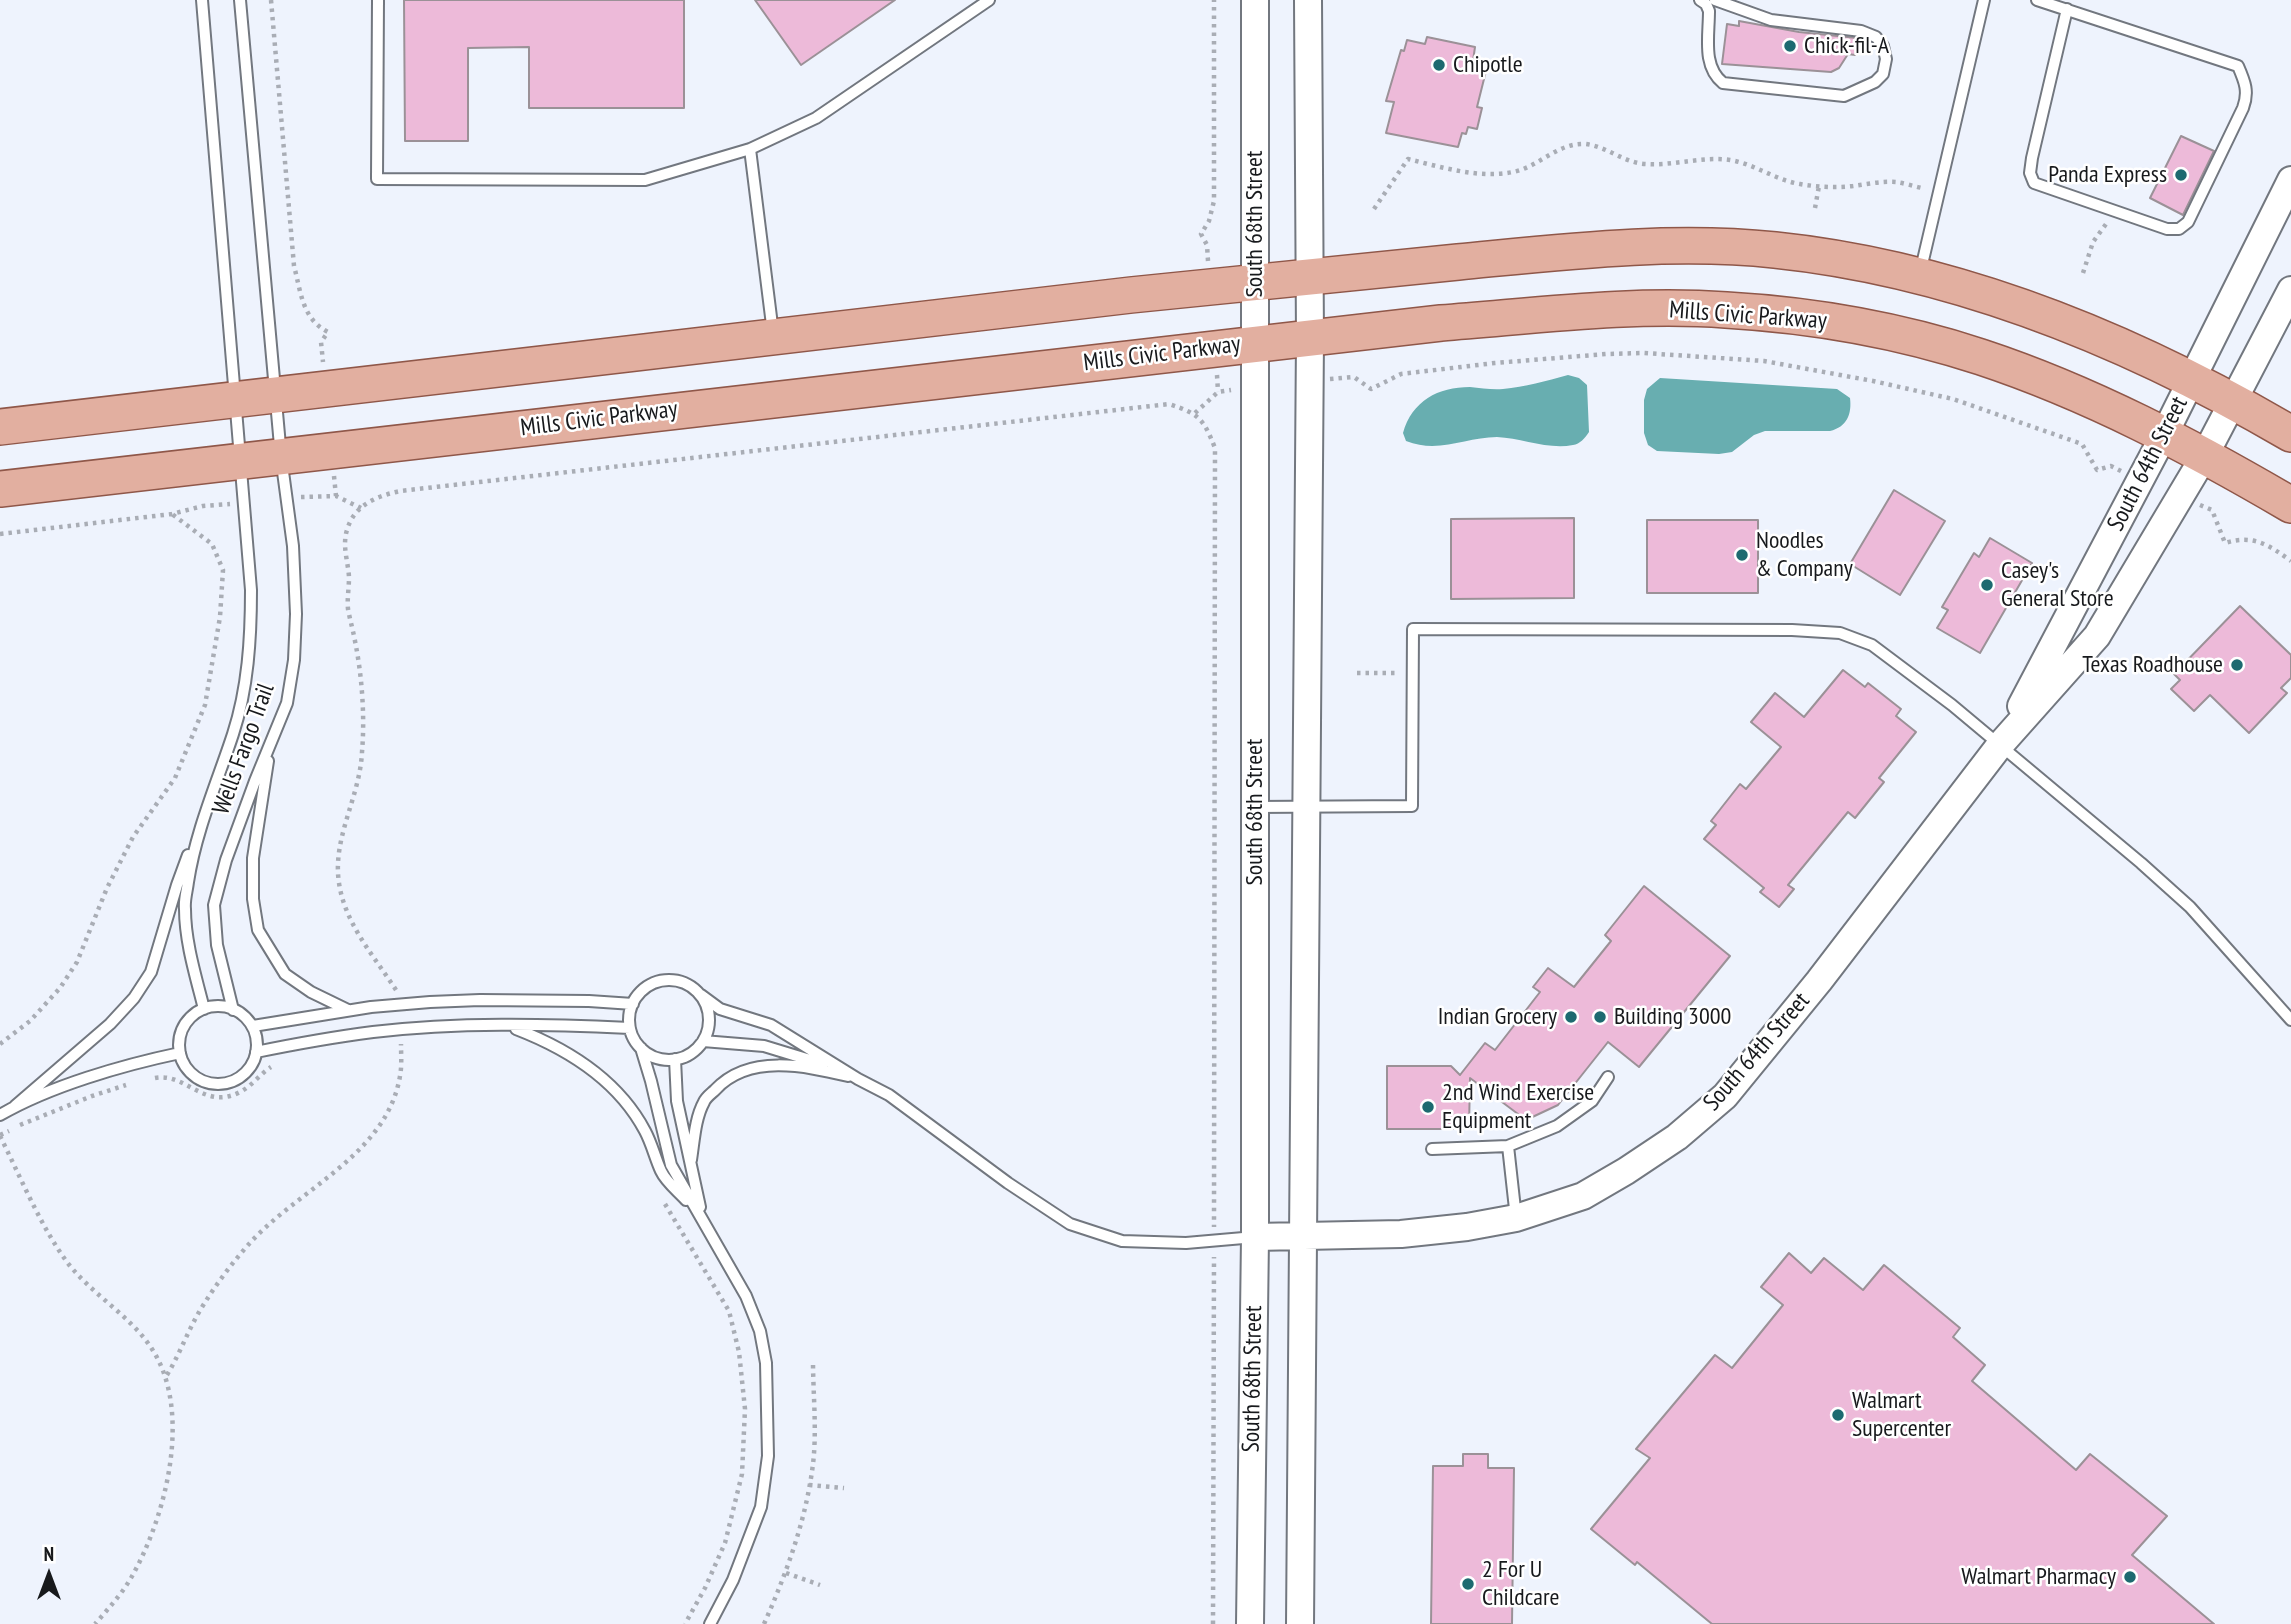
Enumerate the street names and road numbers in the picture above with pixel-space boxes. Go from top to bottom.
street label: South 68th Street [1241,151,1269,297]
street label: Mills Civic Parkway [1668,296,1828,336]
street label: Mills Civic Parkway [1082,330,1242,378]
street label: South 64th Street [2102,392,2194,536]
street label: Mills Civic Parkway [519,395,679,443]
street label: Wells Fargo Trail [207,680,281,818]
street label: South 68th Street [1241,739,1269,885]
street label: South 64th Street [1698,987,1816,1117]
street label: South 68th Street [1237,1305,1269,1453]

